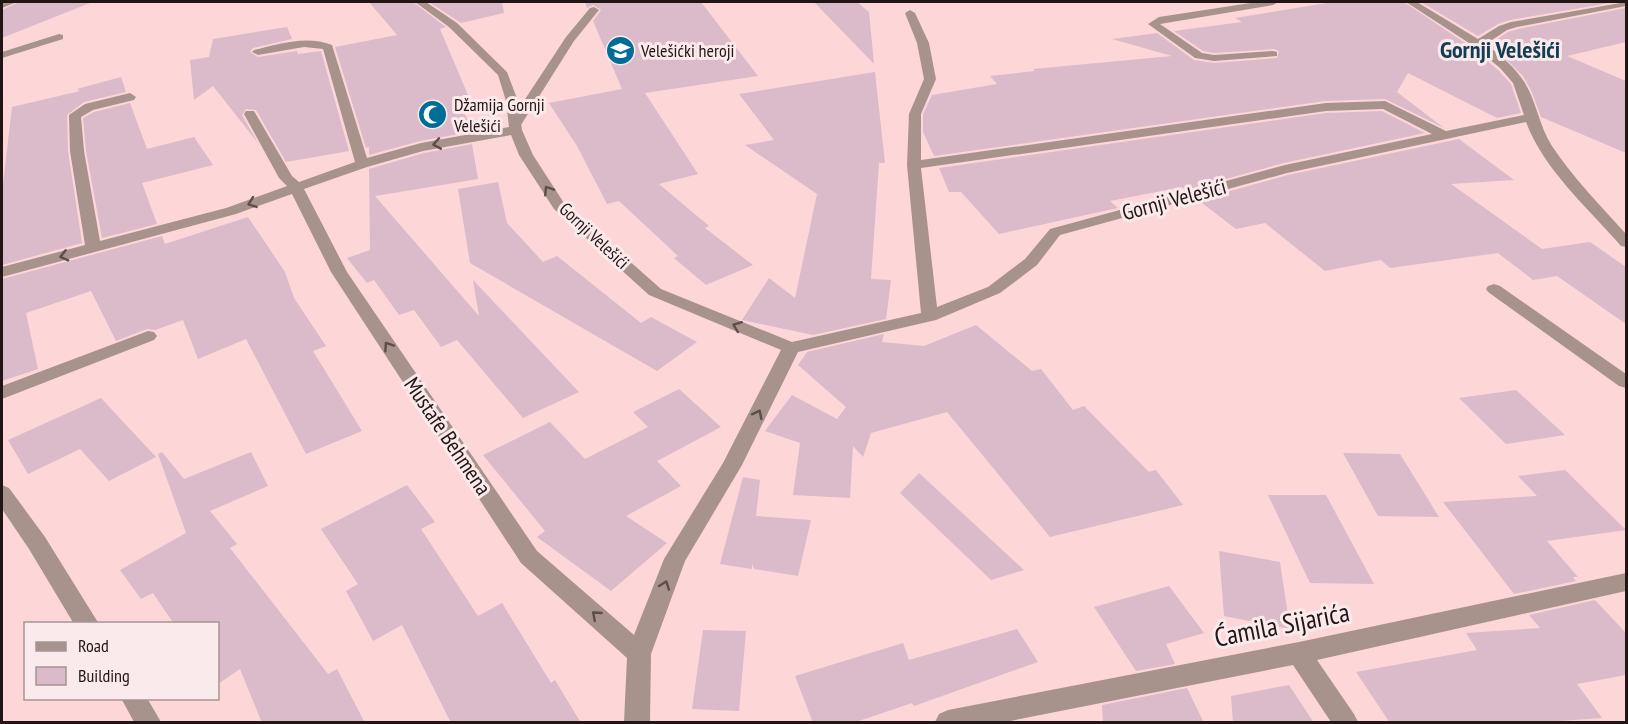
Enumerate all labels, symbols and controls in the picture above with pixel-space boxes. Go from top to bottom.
district label: Gornji Velešići [1440,34,1560,65]
school or university icon: Velešićki heroji [604,35,636,67]
place label: Velešićki heroji [640,39,734,62]
place label: Džamija Gornji Velešići [453,93,545,137]
mosque icon: Džamija Gornji Velešići [417,99,449,131]
one-way arrow [433,137,443,150]
street label: Gornji Velešići [1119,172,1229,226]
one-way arrow [545,185,556,196]
one-way arrow [247,196,258,209]
street label: Gornji Velešići [555,197,634,274]
one-way arrow [59,248,69,261]
one-way arrow [732,321,743,333]
one-way arrow [384,342,395,353]
street label: Mustafe Behmena [398,372,498,500]
one-way arrow [751,409,762,420]
one-way arrow [658,580,670,591]
street label: Ćamila Sijarića [1211,594,1352,654]
one-way arrow [591,612,602,623]
legend [24,622,219,700]
text: Road [78,634,109,657]
text: Building [78,664,130,687]

